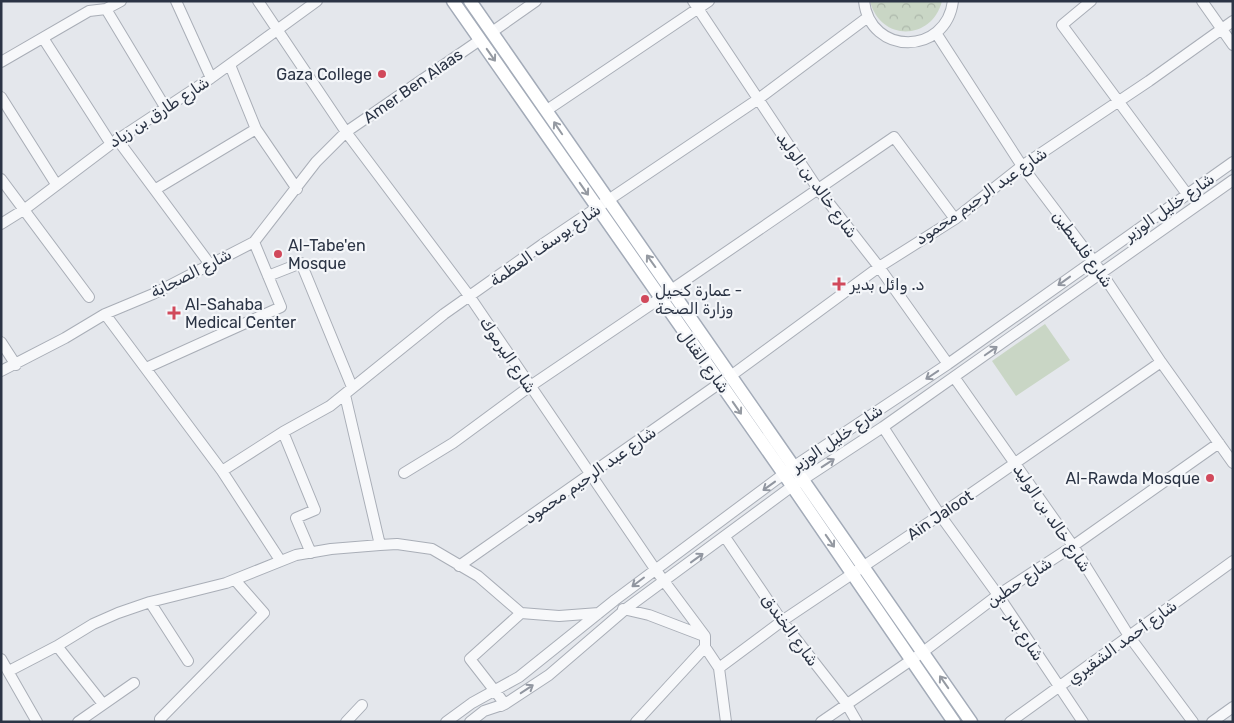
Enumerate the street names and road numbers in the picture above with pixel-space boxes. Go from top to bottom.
street label: Amer Ben Alaas [360,45,466,127]
street label: شارع طارق بن زياد [105,72,214,153]
street label: شارع خالد بن الوليد [771,128,862,243]
street label: شارع عبد الرحيم محمود [911,143,1052,250]
street label: شارع خليل الوزير [1119,169,1219,247]
street label: شارع يوسف العظمة [486,200,605,292]
street label: شارع فلسطين [1047,207,1117,292]
street label: شارع الصحابة [147,244,236,303]
street label: شارع اليرموك [474,313,540,398]
street label: شارع القنال [673,325,734,398]
street label: شارع خليل الوزير [787,400,887,478]
street label: شارع عبد الرحيم محمود [520,422,661,529]
street label: شارع خالد بن الوليد [1007,460,1095,577]
street label: Ain Jaloot [903,486,977,544]
street label: شارع حطين [983,553,1057,613]
street label: شارع الخندق [756,590,823,671]
street label: شارع أحمد الشقيري [1063,596,1182,690]
street label: شارع بدر [1000,607,1048,665]

